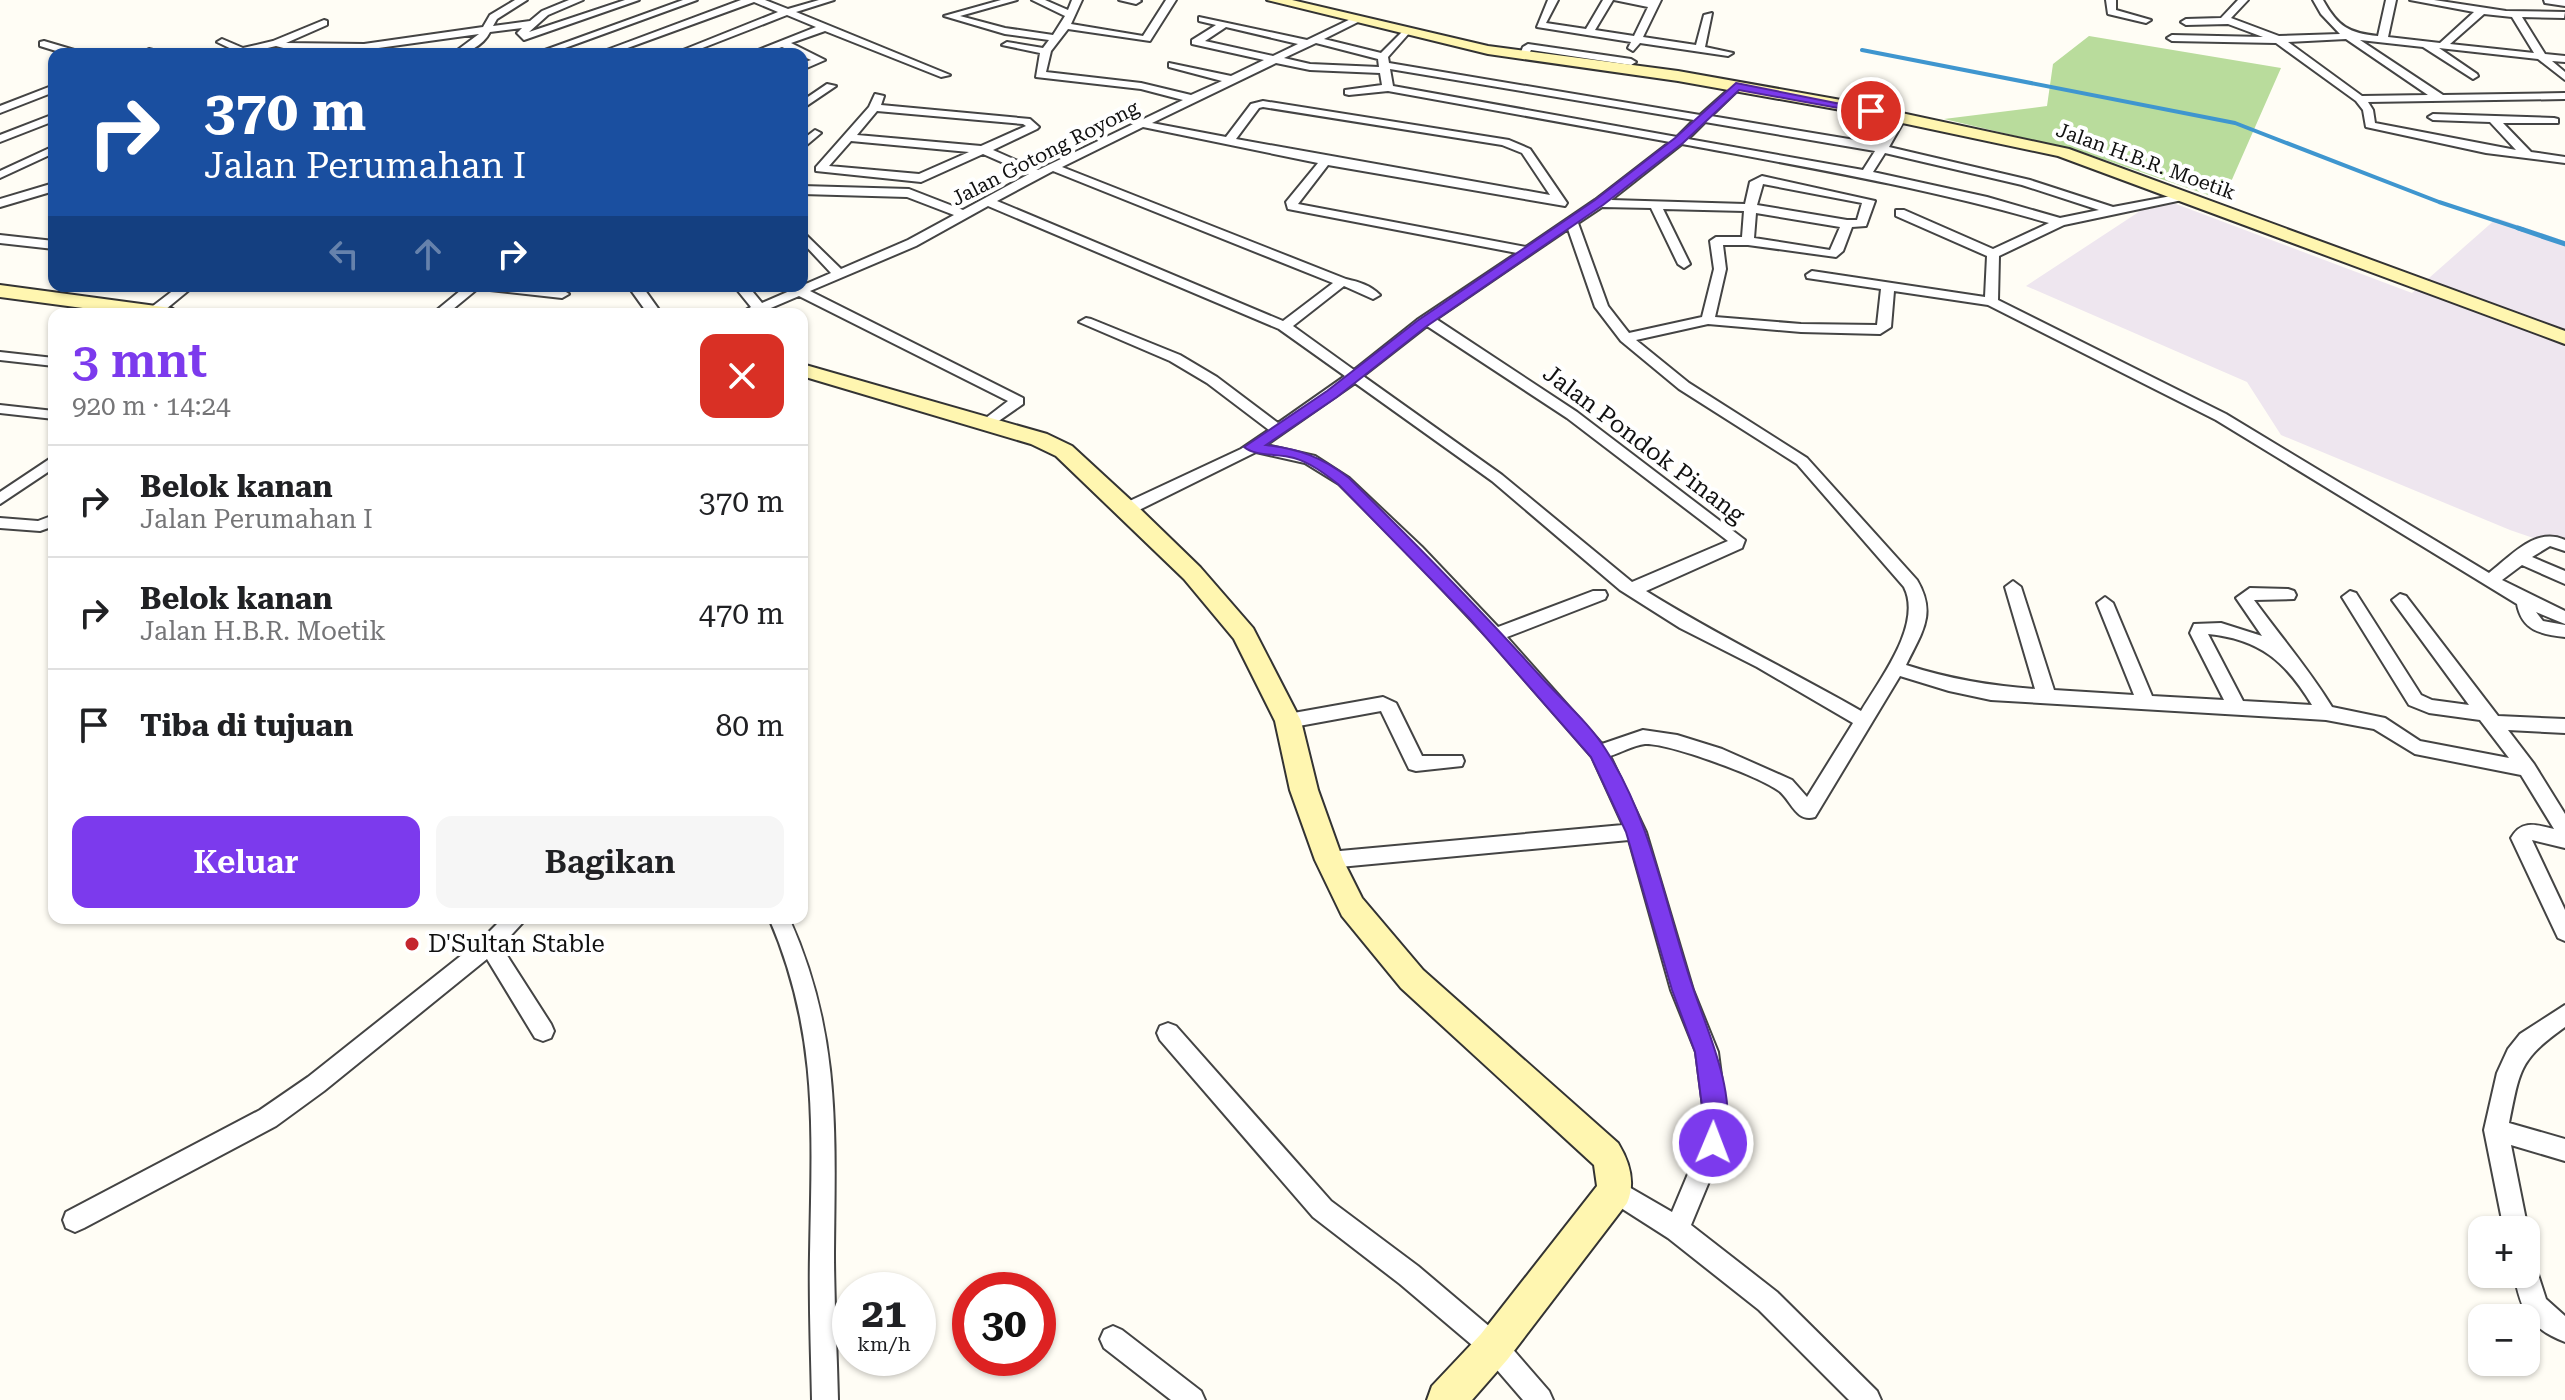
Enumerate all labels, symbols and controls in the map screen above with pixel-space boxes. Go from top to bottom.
pin [1837,77,1905,145]
text: 370 m [204,78,366,144]
icon: right [72,80,176,184]
icon: arrive [1849,89,1893,133]
street label: Jalan Gotong Royong [947,95,1143,211]
street label: Jalan H.B.R. Moetik [2053,117,2239,205]
text: Jalan Perumahan I [204,145,526,187]
icon: left [322,232,366,276]
icon: ahead [406,232,450,276]
icon: right [490,232,534,276]
text: 3 mnt [72,333,207,389]
button: close [700,334,784,418]
street label: Jalan Pondok Pinang [1538,359,1751,529]
text: 920 m · 14:24 [72,391,231,421]
text: Belok kanan [140,469,333,504]
icon: right [72,479,116,523]
text: 370 m [699,484,784,519]
text: Jalan Perumahan I [140,504,373,534]
text: Belok kanan [140,581,333,616]
icon: right [72,591,116,635]
text: 470 m [699,596,784,631]
text: Jalan H.B.R. Moetik [140,616,386,646]
icon: arrive [72,703,116,747]
text: Tiba di tujuan [140,708,353,743]
text: 80 m [715,708,784,743]
button: Keluar [72,816,420,908]
button: Bagikan [436,816,784,908]
place label: D'Sultan Stable [428,930,605,958]
marker: D'Sultan Stable [403,935,421,953]
position arrow [1671,1101,1755,1185]
map controls [2468,1216,2540,1376]
button: + [2468,1216,2540,1288]
speed limit sign: 30 [952,1272,1056,1376]
text: 21 [862,1290,906,1337]
button: − [2468,1304,2540,1376]
text: km/h [857,1332,911,1356]

